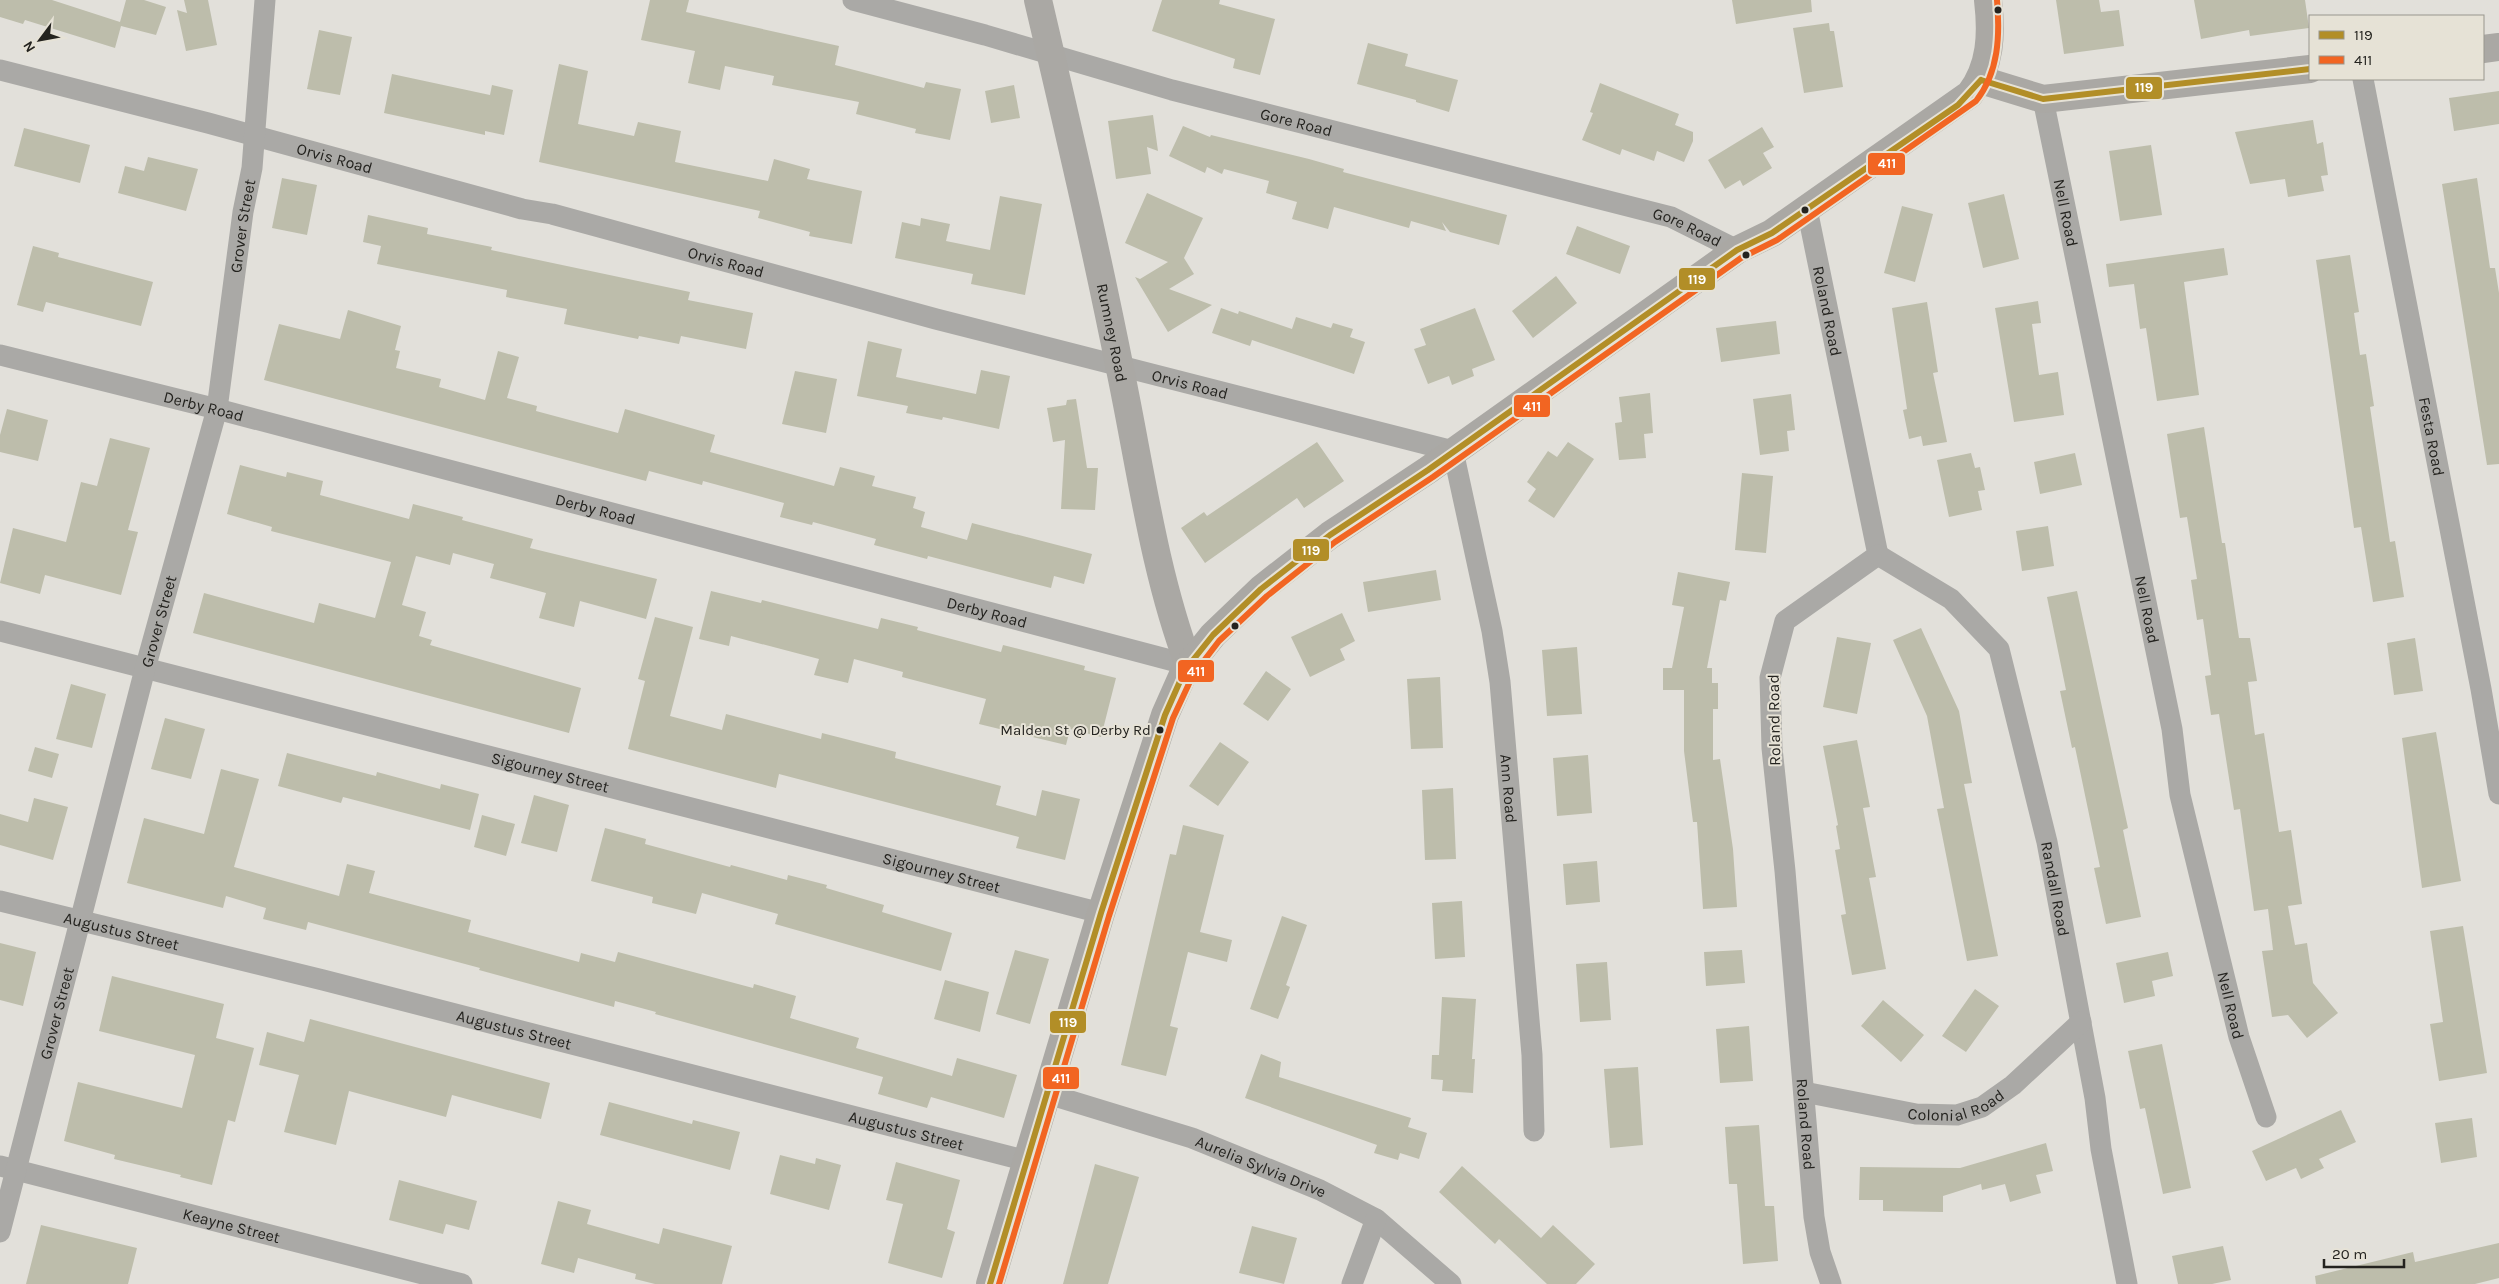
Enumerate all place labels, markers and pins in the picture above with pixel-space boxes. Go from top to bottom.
unlabelled marker [1993,5,2003,15]
unlabelled marker [1800,205,1810,215]
unlabelled marker [1741,250,1751,260]
unlabelled marker [1230,621,1240,631]
place label: Malden St @ Derby Rd [1000,721,1151,739]
marker: Malden St @ Derby Rd [1155,725,1165,735]

